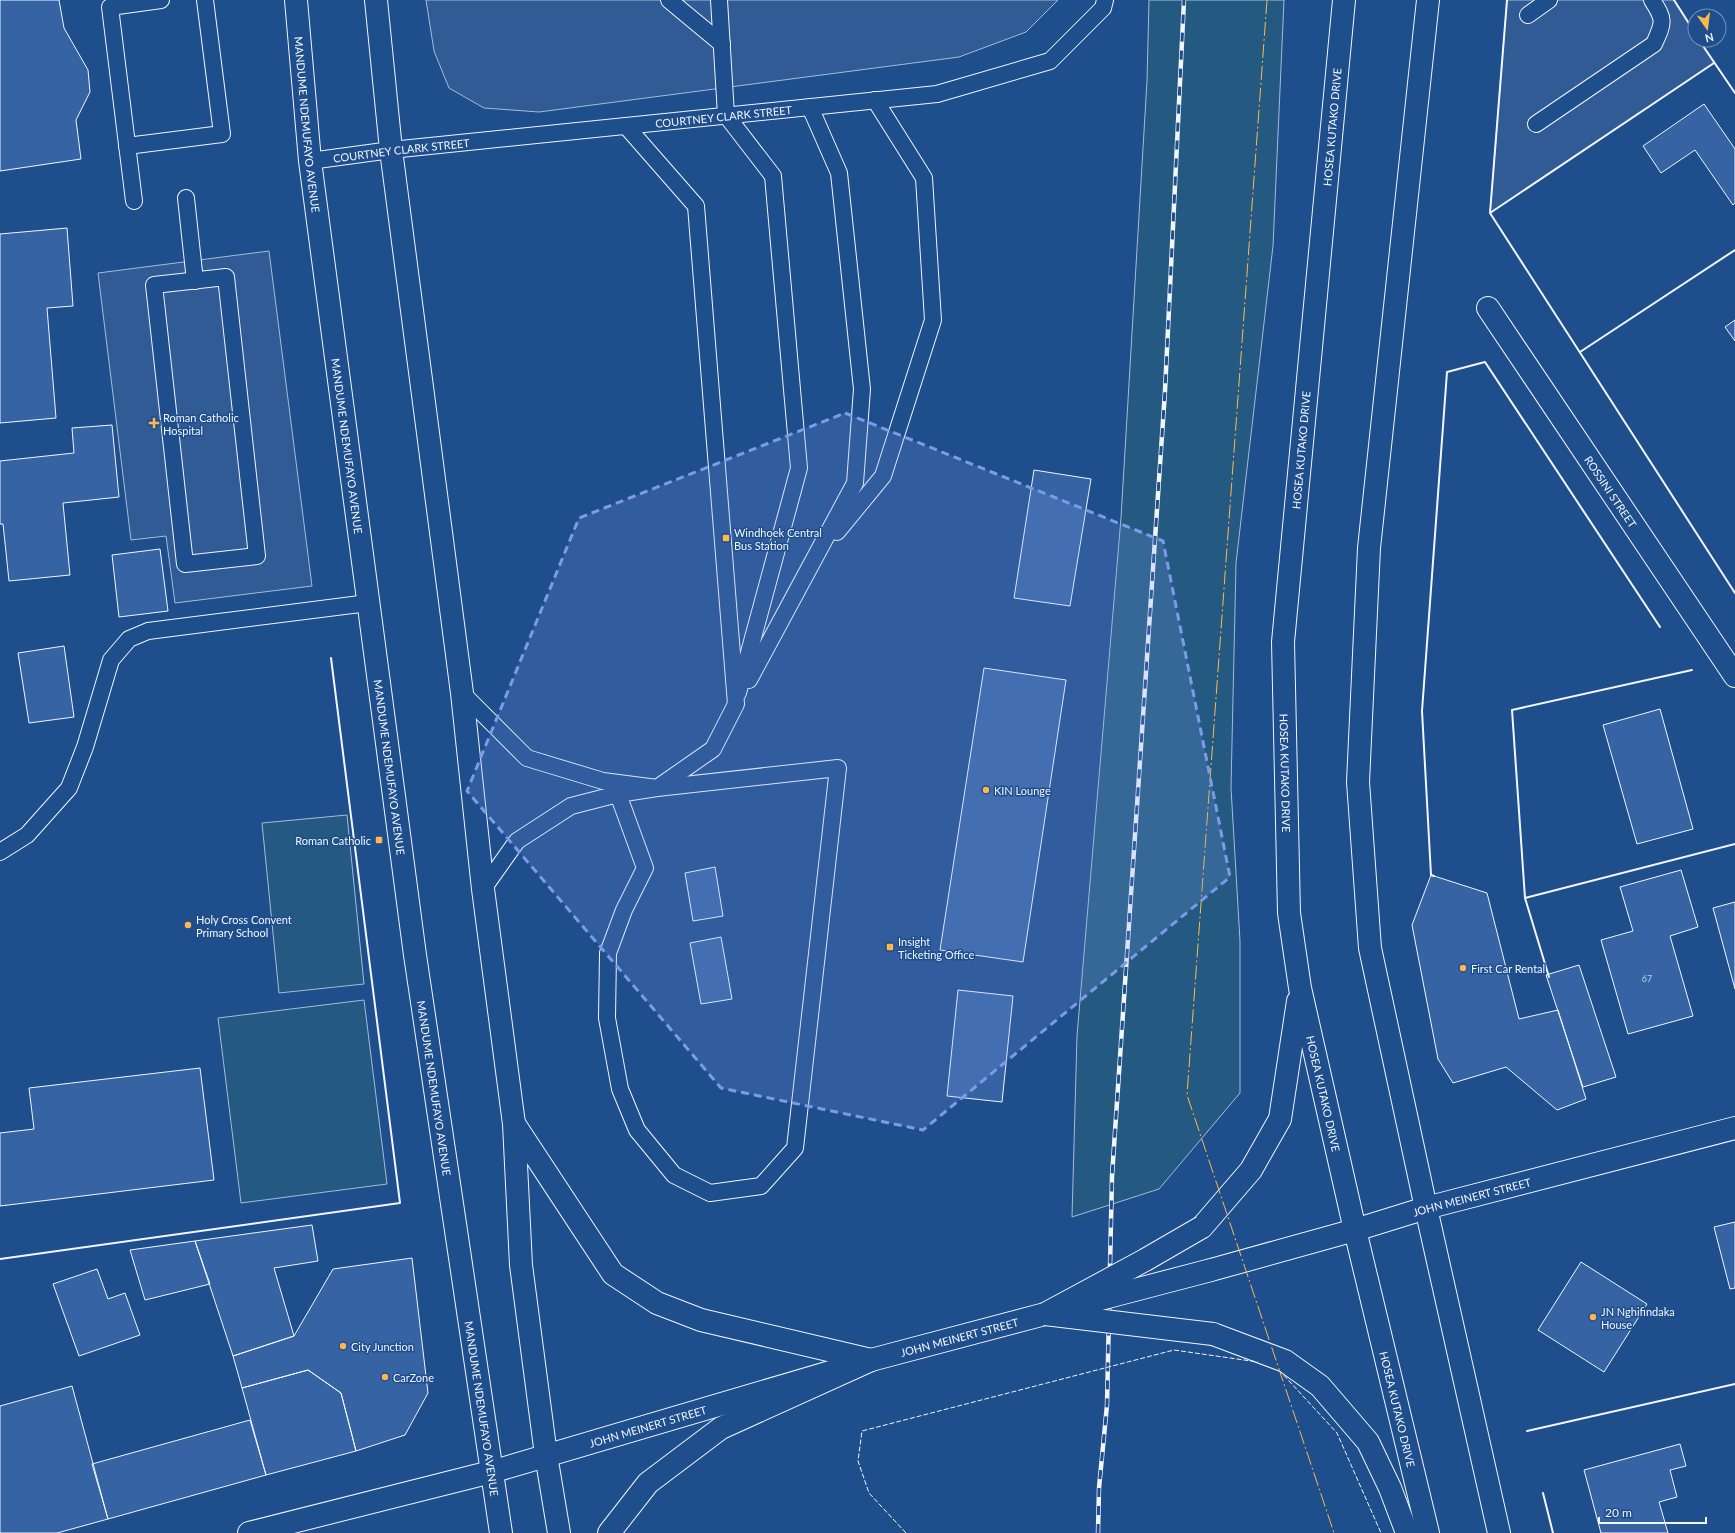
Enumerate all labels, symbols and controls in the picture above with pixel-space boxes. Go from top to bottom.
north arrow [1687,8,1727,48]
text: N [1704,31,1715,46]
street label: MANDUME NDEMUFAYO AVENUE [293,36,323,213]
street label: HOSEA KUTAKO DRIVE [1320,67,1344,187]
street label: COURTNEY CLARK STREET [655,102,793,129]
street label: COURTNEY CLARK STREET [332,135,471,164]
street label: MANDUME NDEMUFAYO AVENUE [330,357,366,534]
street label: HOSEA KUTAKO DRIVE [1289,390,1313,510]
place label: Roman Catholic Hospital [163,411,239,437]
marker: Roman Catholic Hospital [148,417,160,429]
street label: ROSSINI STREET [1582,453,1640,530]
place label: Windhoek Central Bus Station [734,526,822,552]
marker: Windhoek Central Bus Station [721,533,731,543]
street label: MANDUME NDEMUFAYO AVENUE [372,679,408,856]
street label: HOSEA KUTAKO DRIVE [1278,714,1294,833]
place label: KIN Lounge [994,784,1051,797]
marker: KIN Lounge [981,785,991,795]
place label: Roman Catholic [295,834,371,847]
marker: Roman Catholic [374,835,384,845]
place label: Holy Cross Convent Primary School [196,913,292,939]
marker: Holy Cross Convent Primary School [183,920,193,930]
place label: Insight Ticketing Office [898,935,975,961]
marker: Insight Ticketing Office [885,942,895,952]
place label: First Car Rental [1471,962,1545,975]
marker: First Car Rental [1458,963,1468,973]
house number: 67 [1642,973,1652,984]
street label: MANDUME NDEMUFAYO AVENUE [415,1000,454,1176]
street label: HOSEA KUTAKO DRIVE [1304,1034,1343,1153]
street label: JOHN MEINERT STREET [1411,1174,1533,1218]
place label: JN Nghifindaka House [1601,1305,1675,1331]
marker: JN Nghifindaka House [1588,1312,1598,1322]
street label: JOHN MEINERT STREET [899,1315,1020,1359]
street label: MANDUME NDEMUFAYO AVENUE [463,1320,502,1497]
place label: City Junction [351,1340,414,1353]
marker: City Junction [338,1341,348,1351]
street label: HOSEA KUTAKO DRIVE [1378,1350,1418,1468]
place label: CarZone [393,1371,434,1384]
marker: CarZone [380,1372,390,1382]
street label: JOHN MEINERT STREET [588,1402,708,1449]
scale bar [1599,1499,1706,1525]
text: 20 m [1605,1505,1632,1520]

